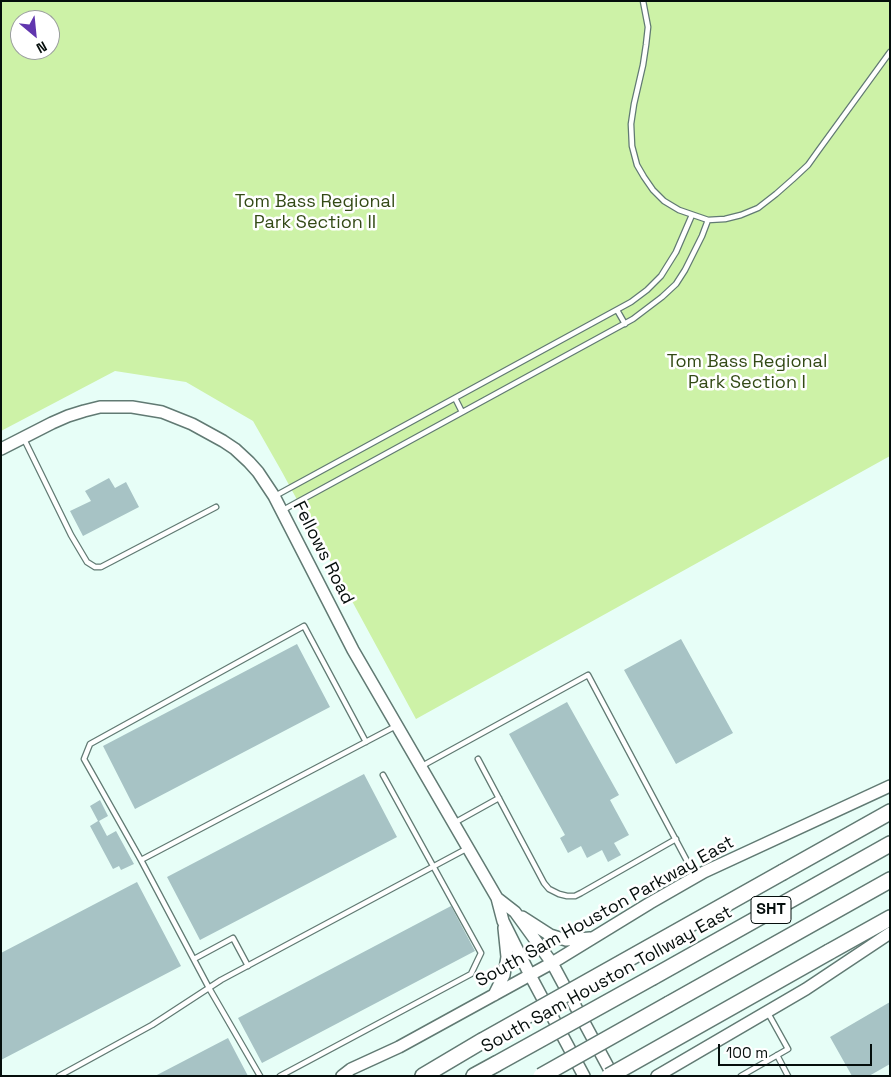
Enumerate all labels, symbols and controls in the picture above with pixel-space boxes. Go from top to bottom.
north arrow [10,10,60,60]
text: N [33,37,50,58]
park label: Tom Bass Regional Park Section II [235,191,395,233]
park label: Tom Bass Regional Park Section I [667,351,827,394]
street label: Fellows Road [288,498,358,608]
street label: South Sam Houston Parkway East [472,832,738,992]
road number: SHT [751,896,791,924]
street label: South Sam Houston Tollway East [478,902,736,1058]
scale bar [721,1034,875,1066]
text: 100 m [726,1043,768,1062]

